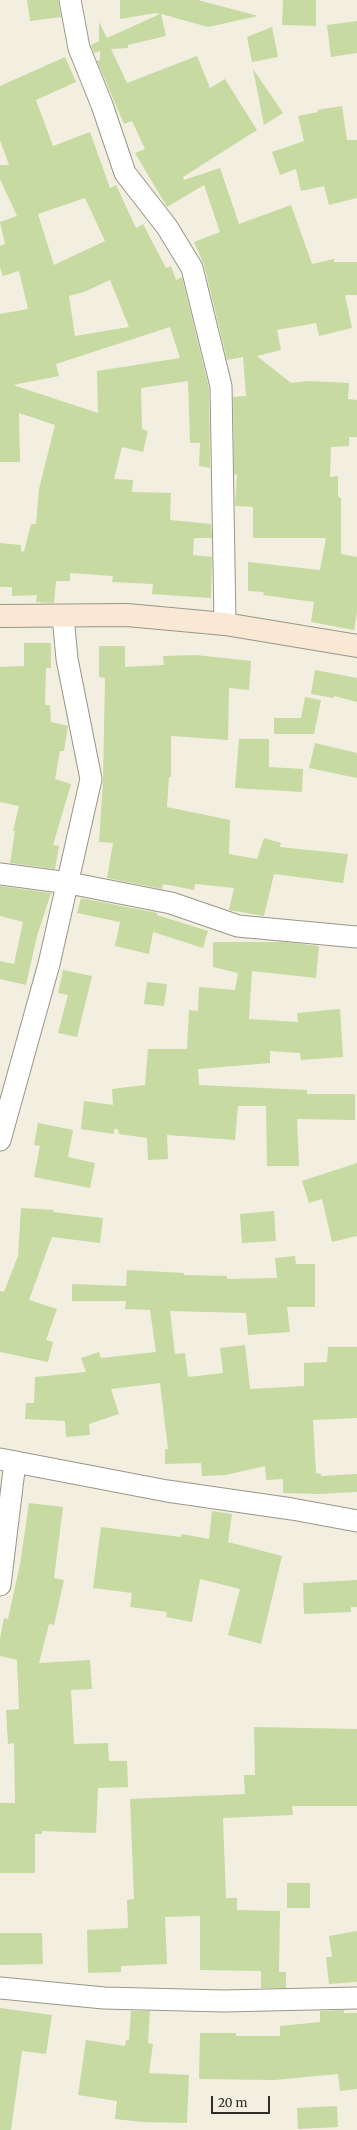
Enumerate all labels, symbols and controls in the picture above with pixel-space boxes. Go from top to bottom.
scale bar [213,2088,272,2114]
text: 20 m [218,2095,247,2110]

